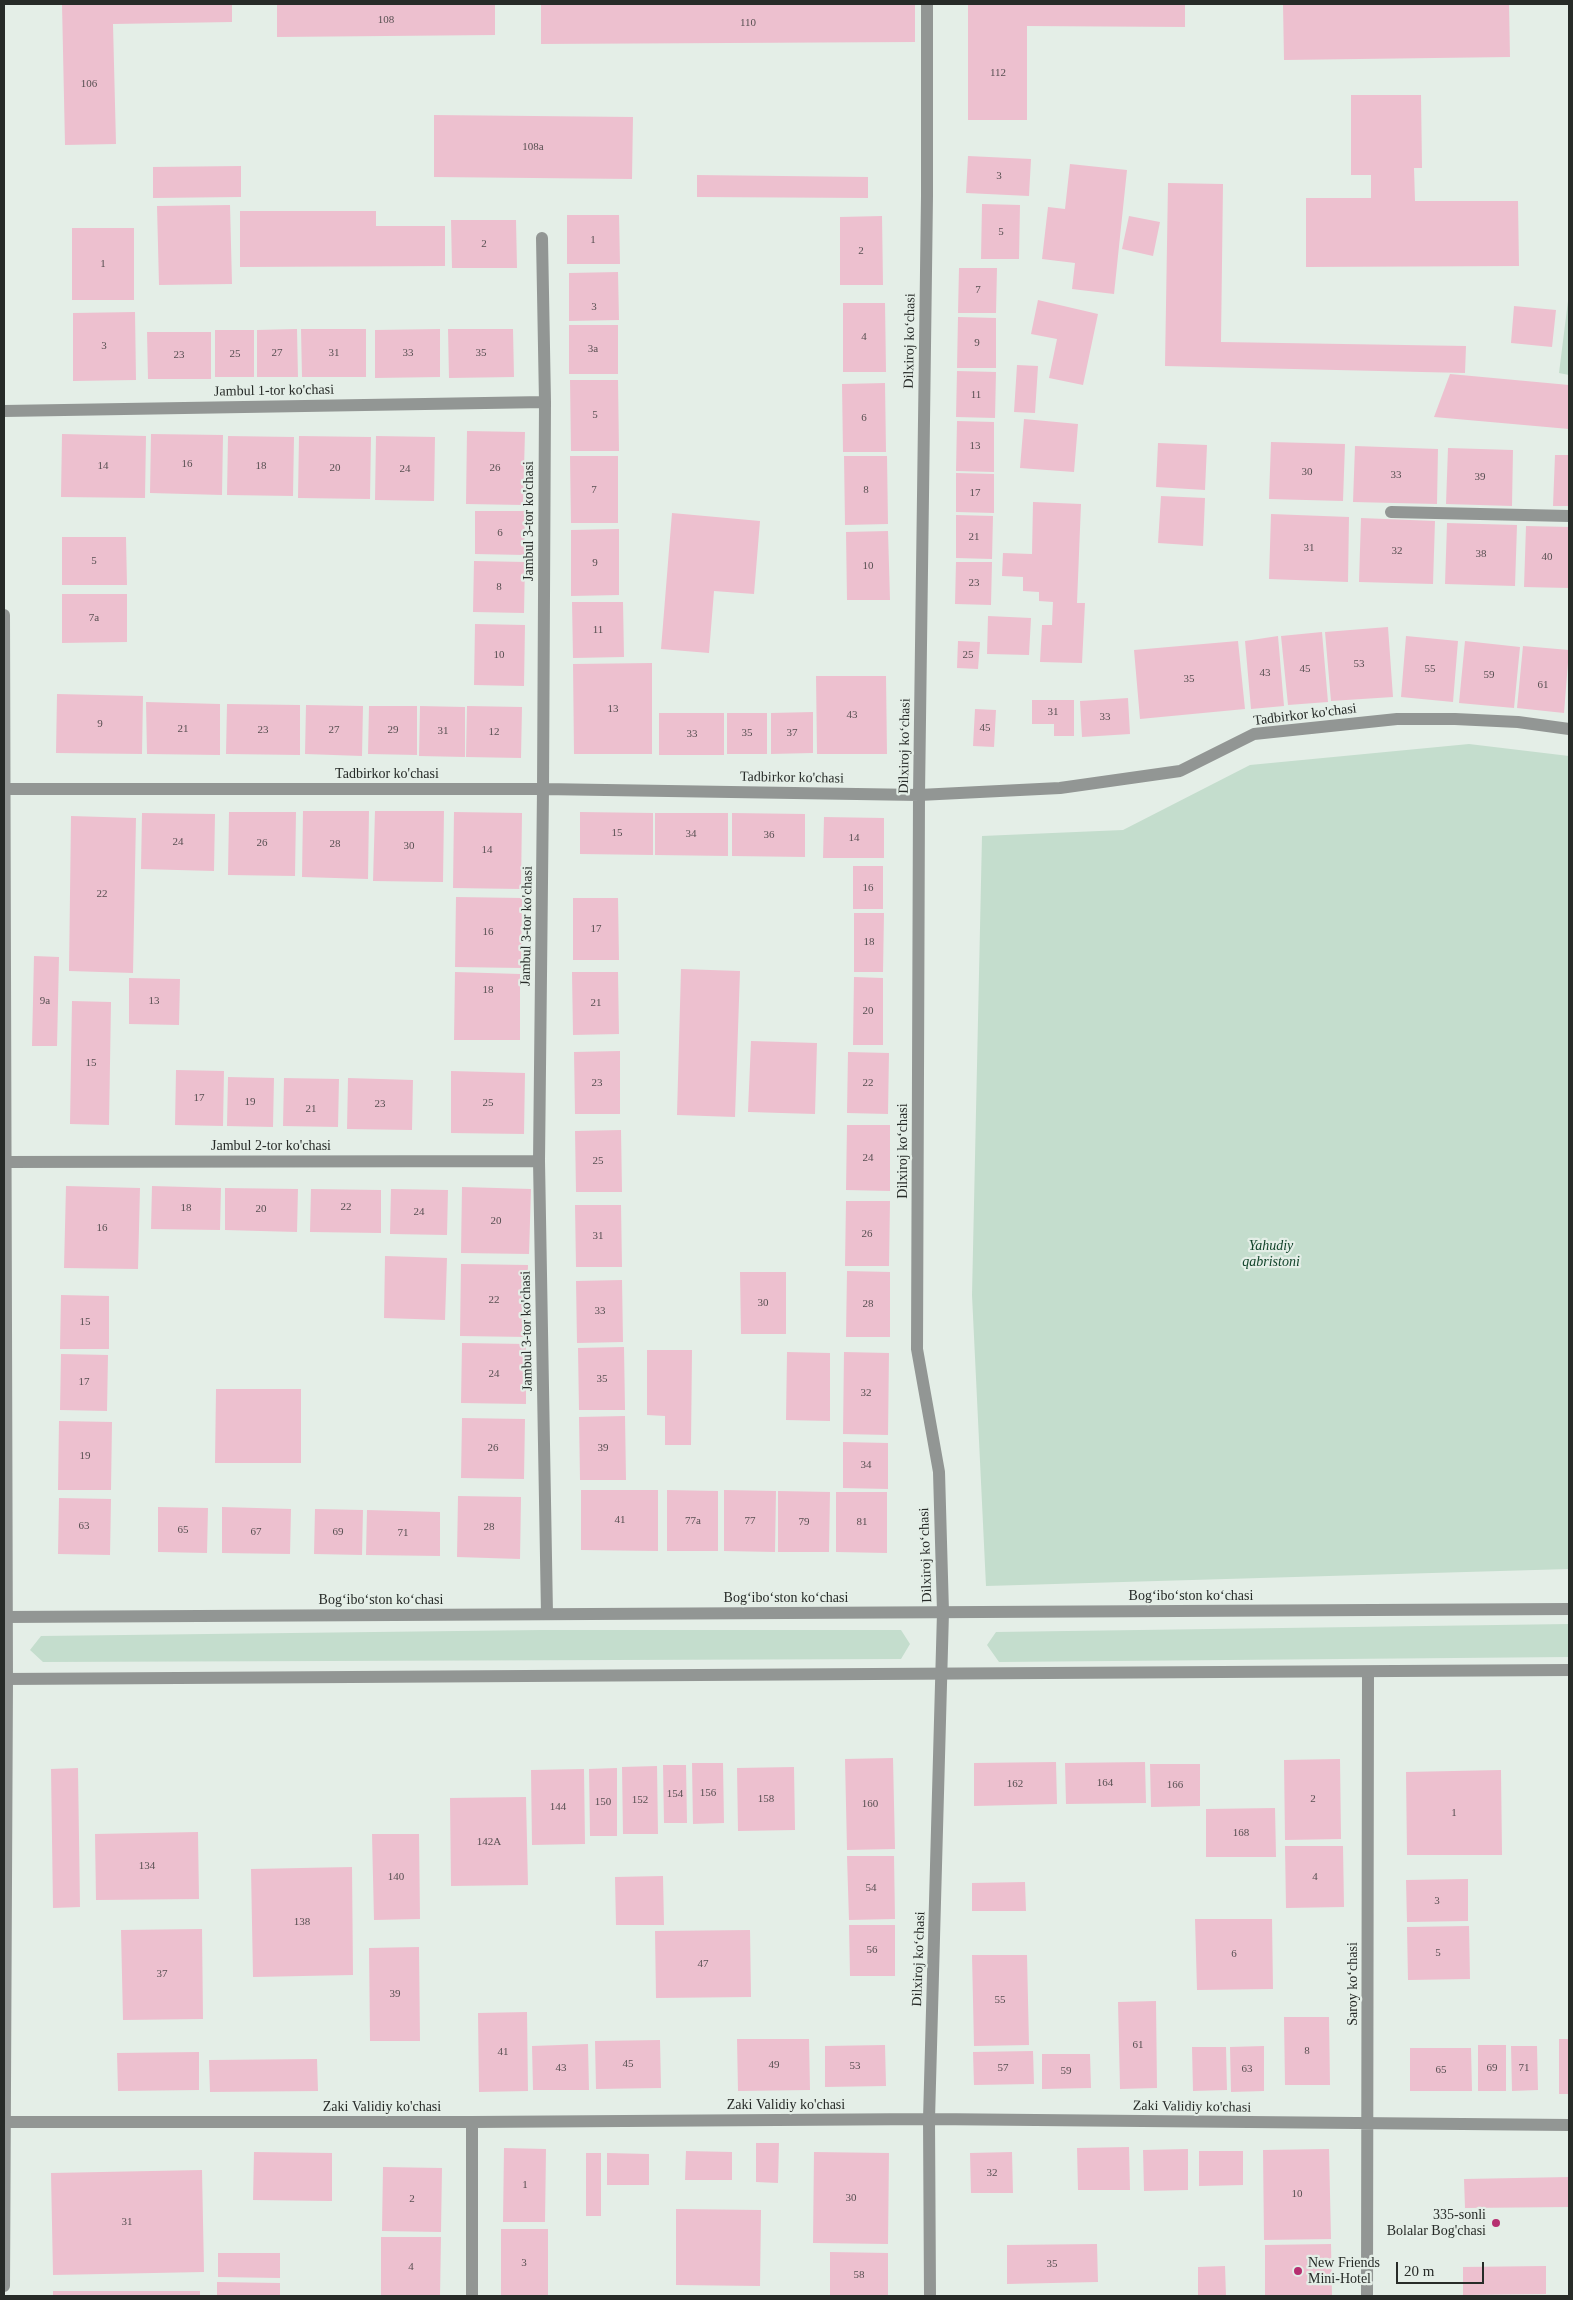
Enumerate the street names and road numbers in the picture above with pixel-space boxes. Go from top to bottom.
street label: Dilxiroj ko‘chasi [901,293,919,389]
street label: Jambul 1-tor ko'chasi [214,382,334,400]
street label: Jambul 3-tor ko'chasi [521,461,537,581]
street label: Dilxiroj ko‘chasi [896,698,914,794]
street label: Tadbirkor ko'chasi [1252,700,1358,730]
street label: Tadbirkor ko'chasi [335,766,439,782]
street label: Tadbirkor ko'chasi [740,769,844,787]
street label: Jambul 3-tor ko'chasi [518,866,536,986]
street label: Dilxiroj ko‘chasi [895,1103,911,1199]
street label: Jambul 2-tor ko'chasi [211,1138,331,1154]
street label: Jambul 3-tor ko'chasi [518,1271,536,1391]
street label: Dilxiroj ko‘chasi [916,1507,936,1603]
street label: Bogʻiboʻston koʻchasi [1129,1588,1253,1604]
street label: Bogʻiboʻston koʻchasi [724,1590,848,1606]
street label: Bogʻiboʻston koʻchasi [319,1592,443,1608]
street label: Dilxiroj ko‘chasi [909,1911,929,2007]
street label: Saroy ko‘chasi [1345,1942,1361,2026]
street label: Zaki Validiy ko'chasi [727,2097,845,2113]
street label: Zaki Validiy ko'chasi [1133,2098,1251,2116]
street label: Zaki Validiy ko'chasi [323,2099,441,2115]

